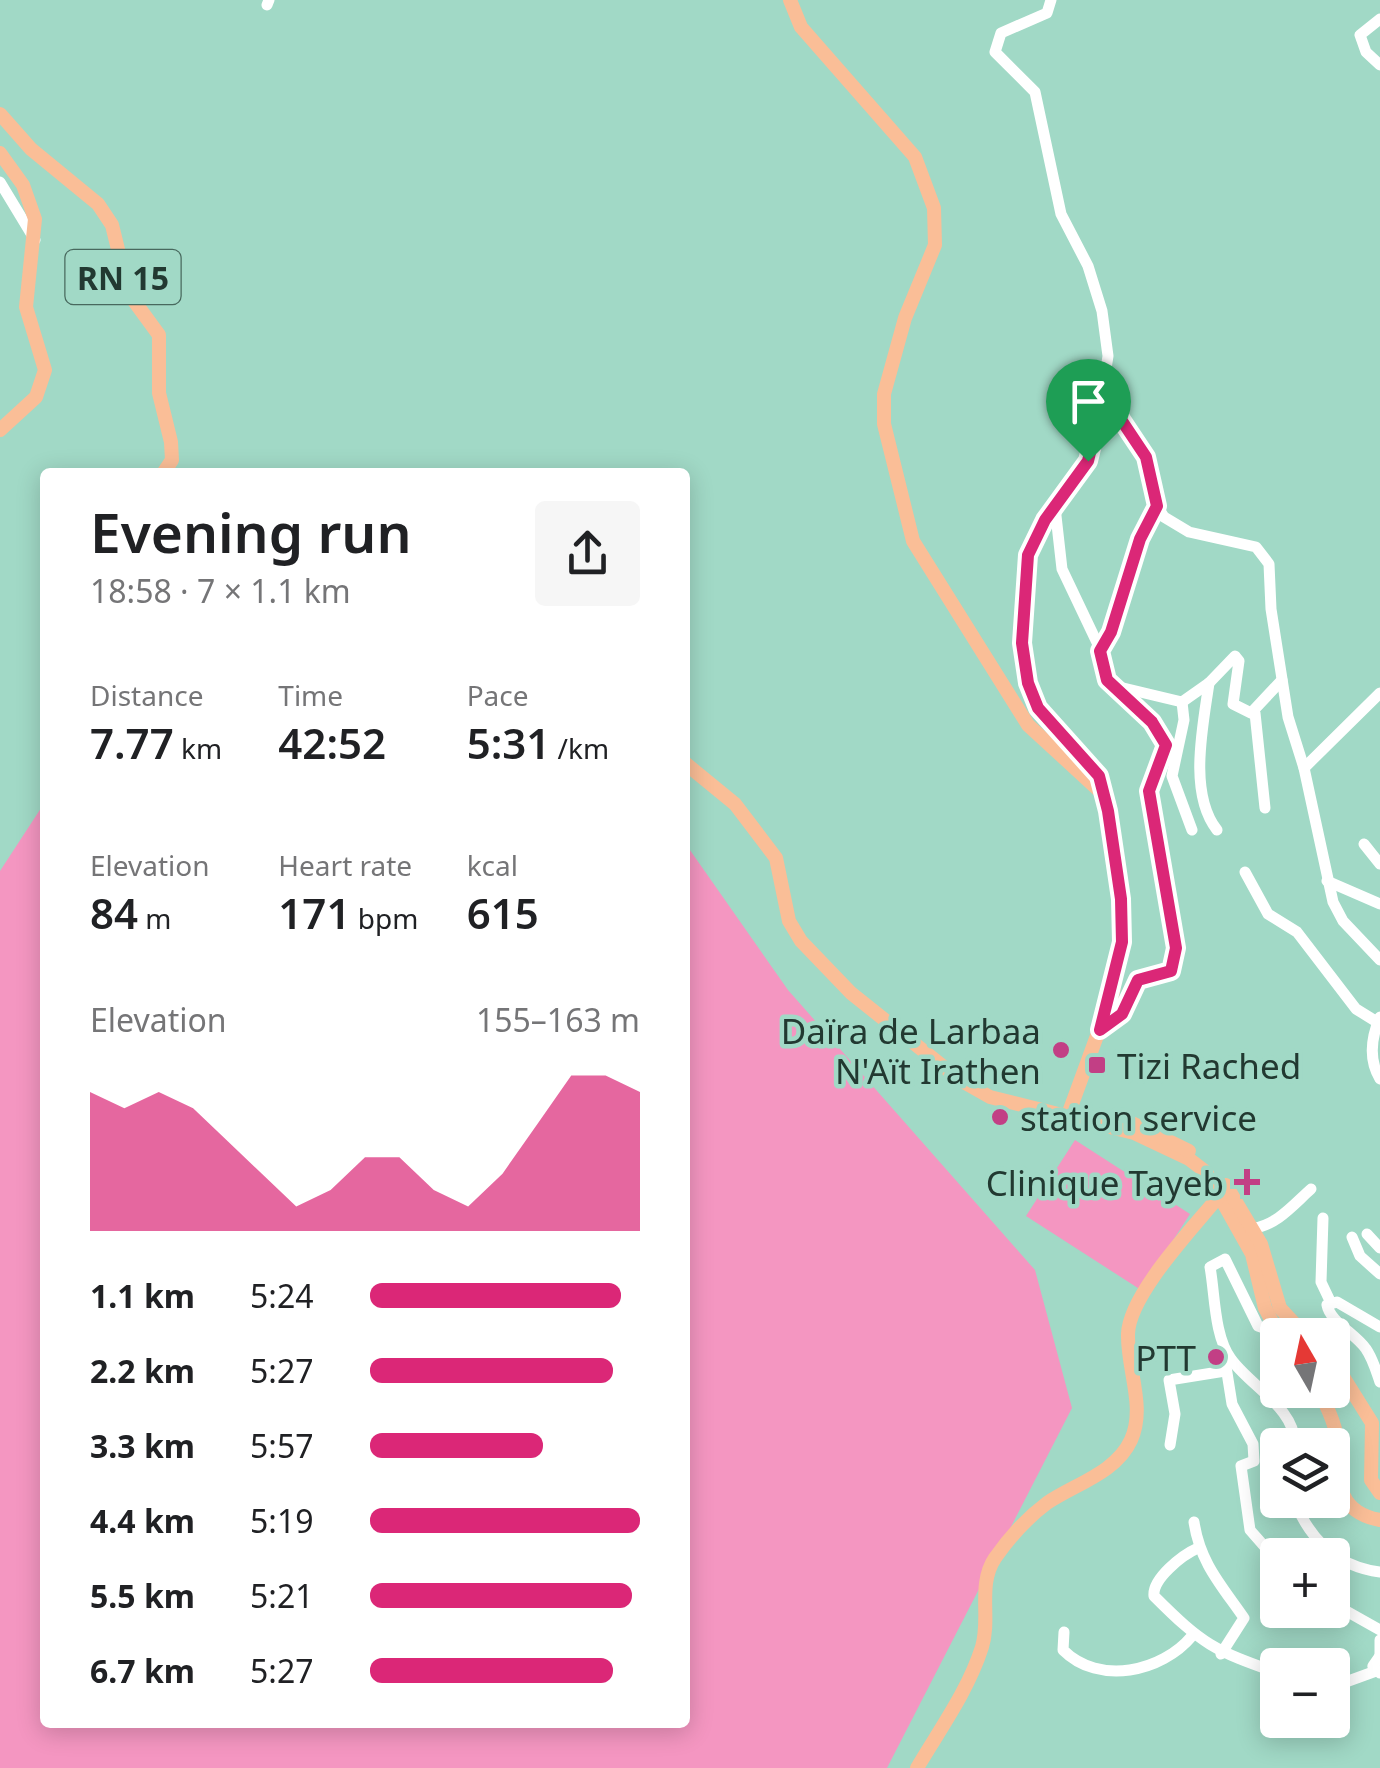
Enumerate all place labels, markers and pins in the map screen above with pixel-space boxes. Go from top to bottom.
pin [1046,359,1131,462]
place label: Daïra de Larbaa N'Aït Irathen [781,1007,1041,1094]
marker: Daïra de Larbaa N'Aït Irathen [1050,1039,1072,1061]
place label: Tizi Rached [1117,1042,1301,1089]
marker: Tizi Rached [1086,1054,1108,1076]
place label: station service [1020,1094,1257,1141]
marker: station service [989,1106,1011,1128]
place label: Clinique Tayeb [986,1159,1224,1206]
marker: Clinique Tayeb [1234,1169,1260,1195]
place label: PTT [1135,1334,1197,1381]
marker: PTT [1205,1346,1227,1368]

